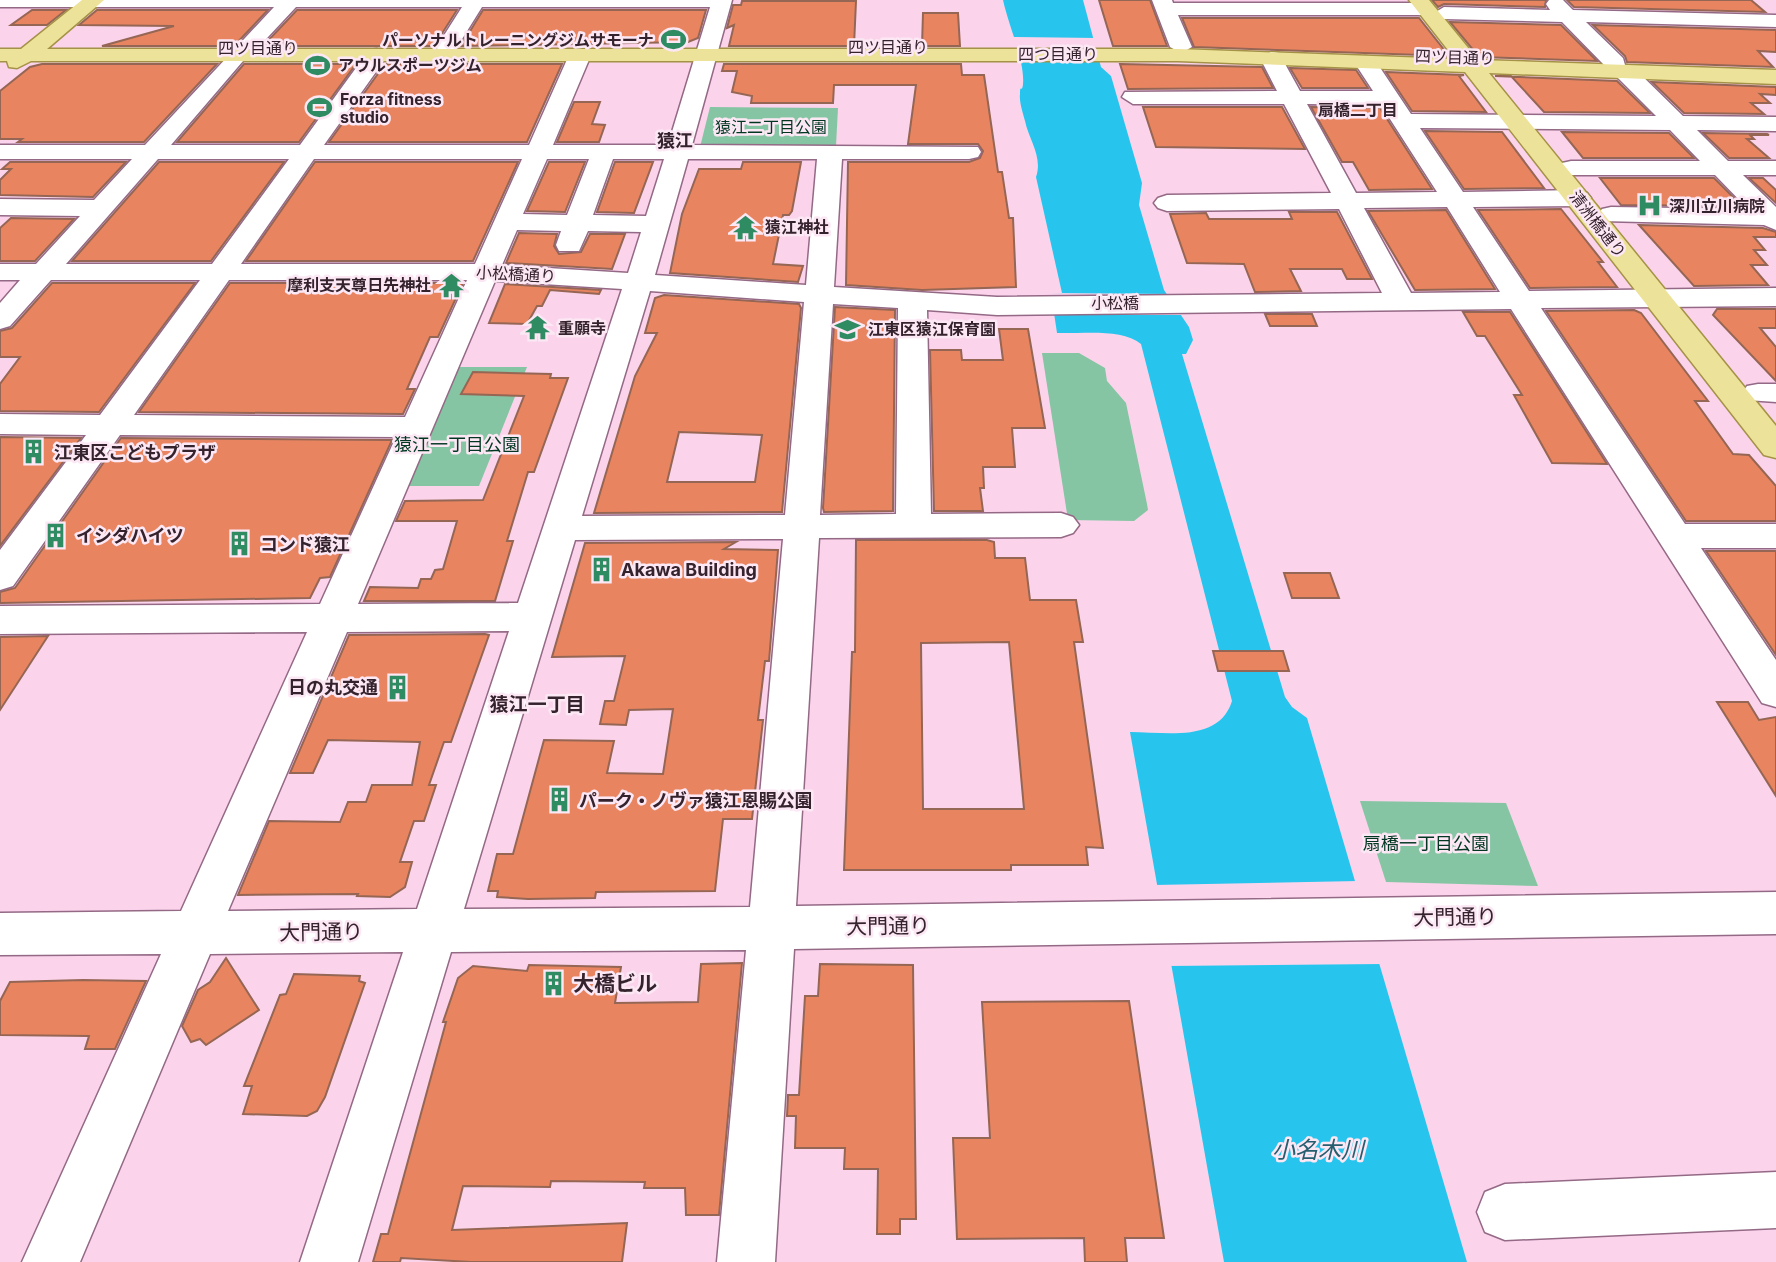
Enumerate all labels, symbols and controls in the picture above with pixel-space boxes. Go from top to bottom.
sports icon: パーソナルトレーニングジムサモーナ [660,26,688,54]
place label: パーソナルトレーニングジムサモーナ [382,30,654,50]
street label: 四ツ目通り [848,37,928,57]
street label: 四ツ目通り [218,38,298,58]
street label: 四つ目通り [1018,44,1098,64]
street label: 四ツ目通り [1415,46,1495,68]
sports icon: アウルスポーツジム [304,51,332,79]
place label: アウルスポーツジム [338,55,482,75]
place label: Forza fitness studio [340,89,442,127]
sports icon: Forza fitness studio [306,94,334,122]
district label: 扇橋二丁目 [1318,100,1398,120]
park label: 猿江二丁目公園 [715,117,827,137]
district label: 猿江 [657,130,693,151]
street label: 清洲橋通り [1565,186,1631,262]
hospital icon: 深川立川病院 [1635,192,1663,220]
place label: 深川立川病院 [1669,196,1765,216]
temple icon: 猿江神社 [731,213,759,241]
place label: 猿江神社 [765,217,829,237]
street label: 小松橋通り [476,262,556,286]
temple icon: 摩利支天尊日先神社 [437,271,465,299]
place label: 摩利支天尊日先神社 [287,275,431,295]
street label: 小松橋 [1091,293,1139,313]
temple icon: 重願寺 [524,314,552,342]
school or university icon: 江東区猿江保育園 [834,315,862,343]
place label: 重願寺 [558,318,606,338]
place label: 江東区猿江保育園 [868,319,996,339]
park label: 猿江一丁目公園 [394,434,520,455]
building icon: 江東区こどもプラザ [20,438,48,466]
place label: 江東区こどもプラザ [54,442,216,463]
building icon: イシダハイツ [42,521,70,549]
place label: イシダハイツ [76,525,184,546]
building icon: コンド猿江 [226,530,254,558]
place label: コンド猿江 [260,534,350,555]
building icon: Akawa Building [587,555,615,583]
place label: Akawa Building [621,559,757,580]
building icon: 日の丸交通 [384,673,412,701]
place label: 日の丸交通 [288,677,378,698]
district label: 猿江一丁目 [489,693,585,716]
building icon: パーク・ノヴァ猿江恩賜公園 [545,786,573,814]
place label: パーク・ノヴァ猿江恩賜公園 [579,790,813,811]
park label: 扇橋一丁目公園 [1363,833,1489,854]
street label: 大門通り [1413,904,1497,930]
street label: 大門通り [846,913,930,939]
street label: 大門通り [279,919,363,945]
building icon: 大橋ビル [539,969,567,997]
place label: 大橋ビル [573,971,657,996]
water label: 小名木川 [1272,1136,1367,1164]

